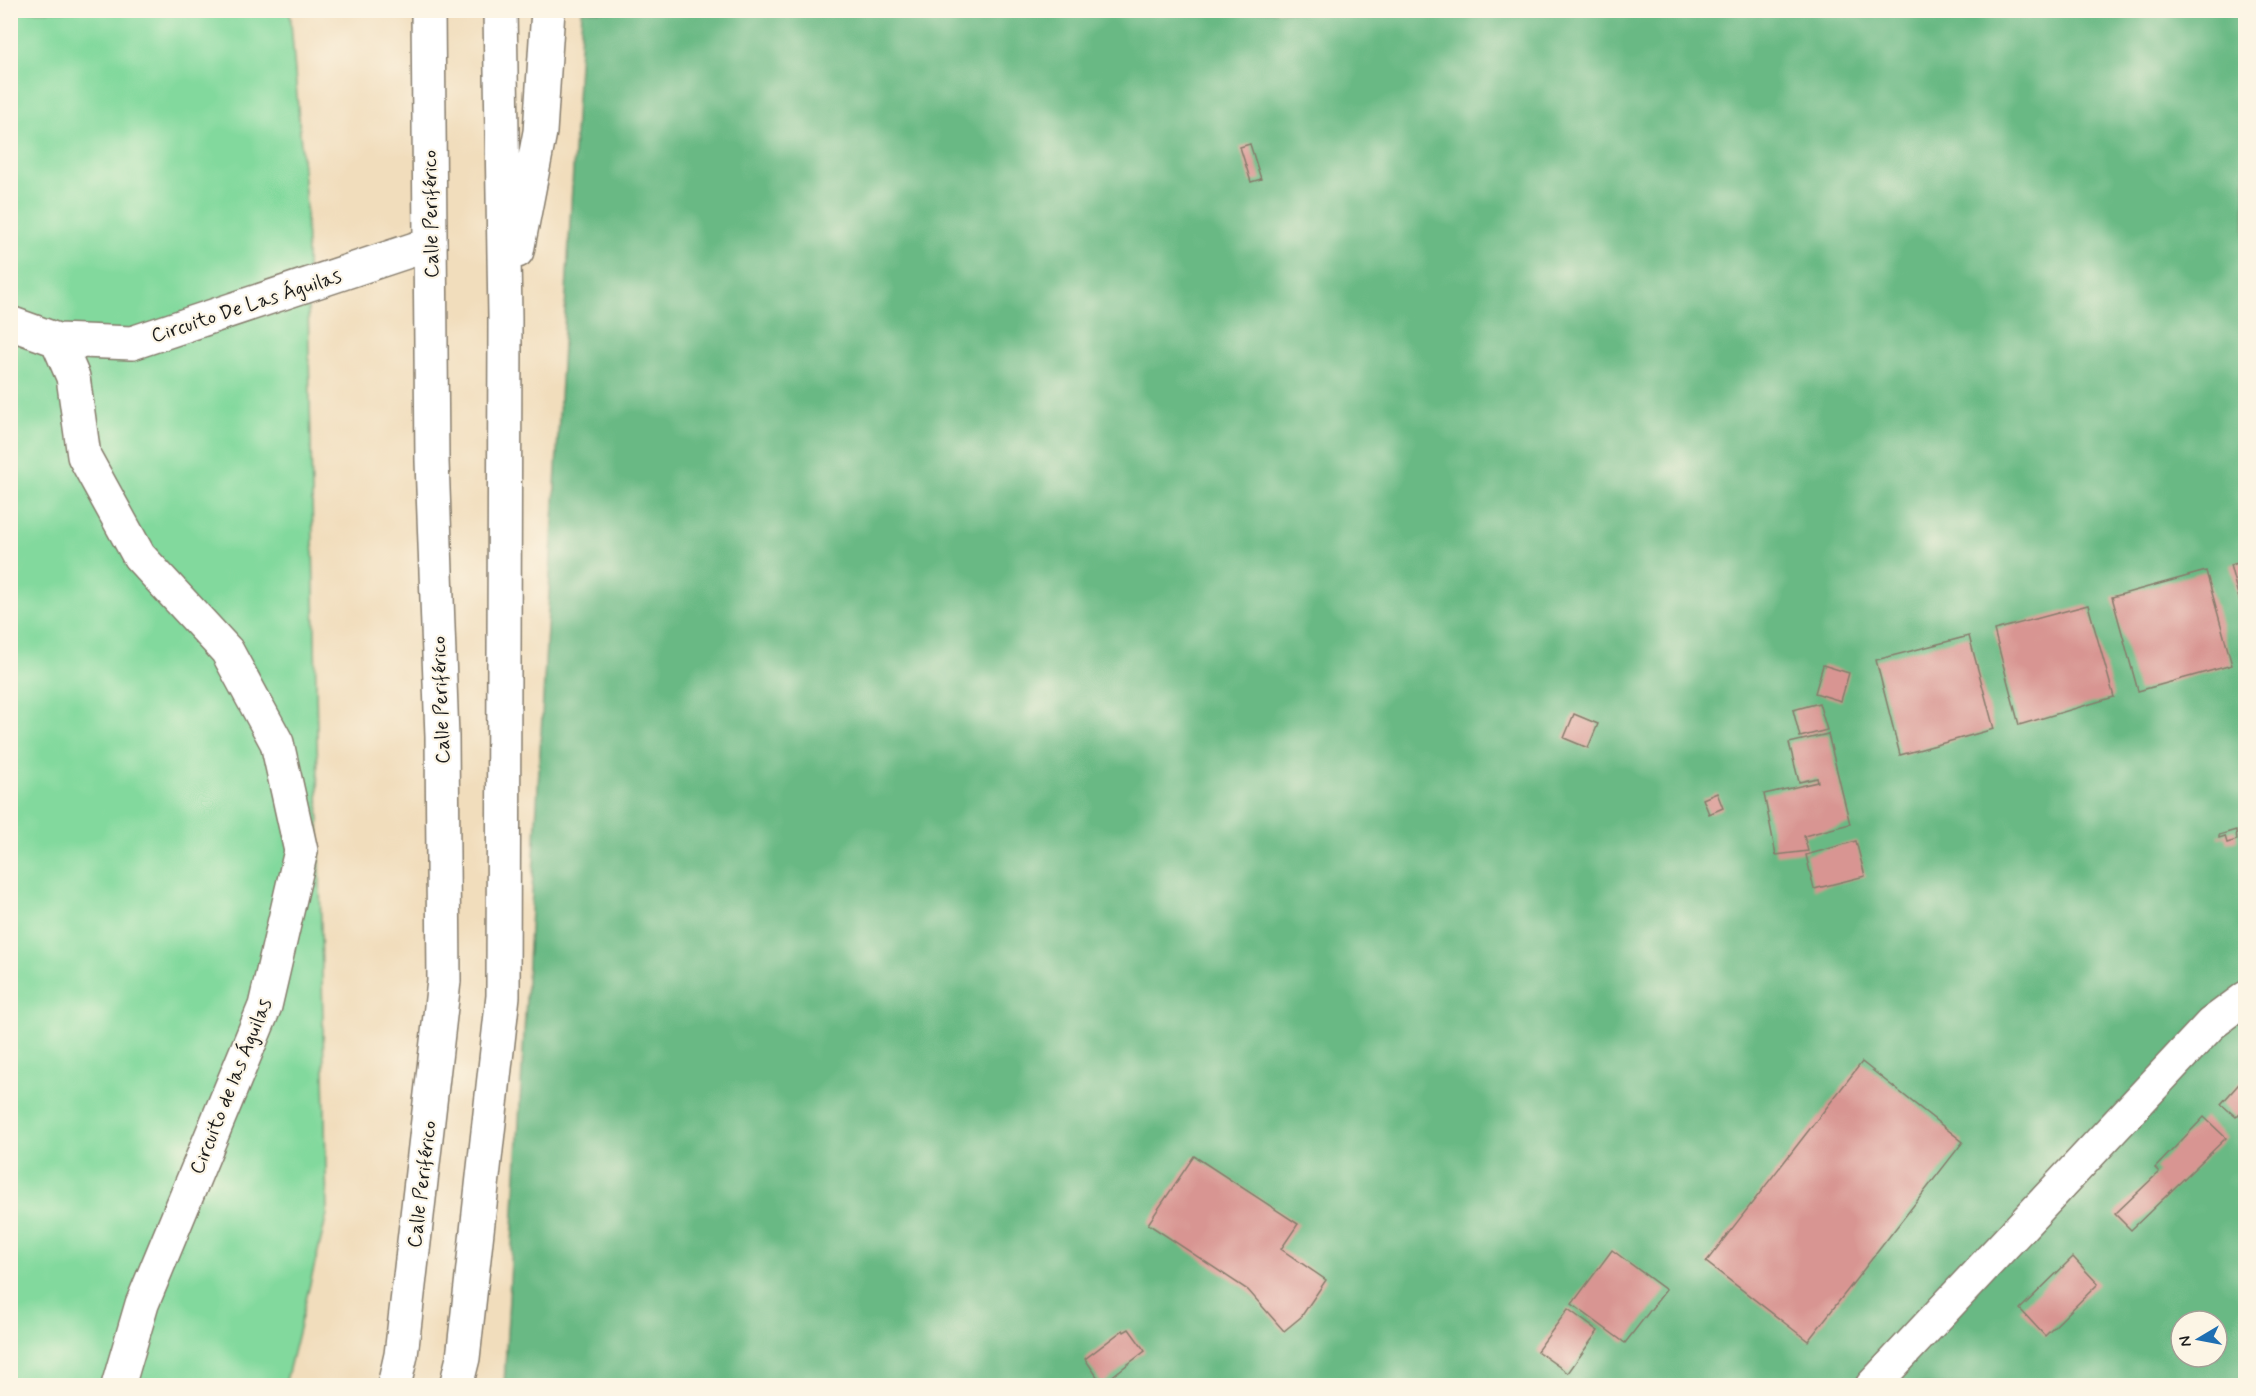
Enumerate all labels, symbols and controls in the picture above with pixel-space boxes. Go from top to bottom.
street label: Calle Periférico [417,150,446,278]
street label: Circuito De Las Águilas [148,263,345,350]
street label: Calle Periférico [426,635,457,764]
street label: Circuito de las Águilas [184,994,279,1179]
street label: Calle Periférico [401,1119,444,1249]
north arrow [2169,1309,2229,1369]
text: N [2174,1334,2197,1348]

